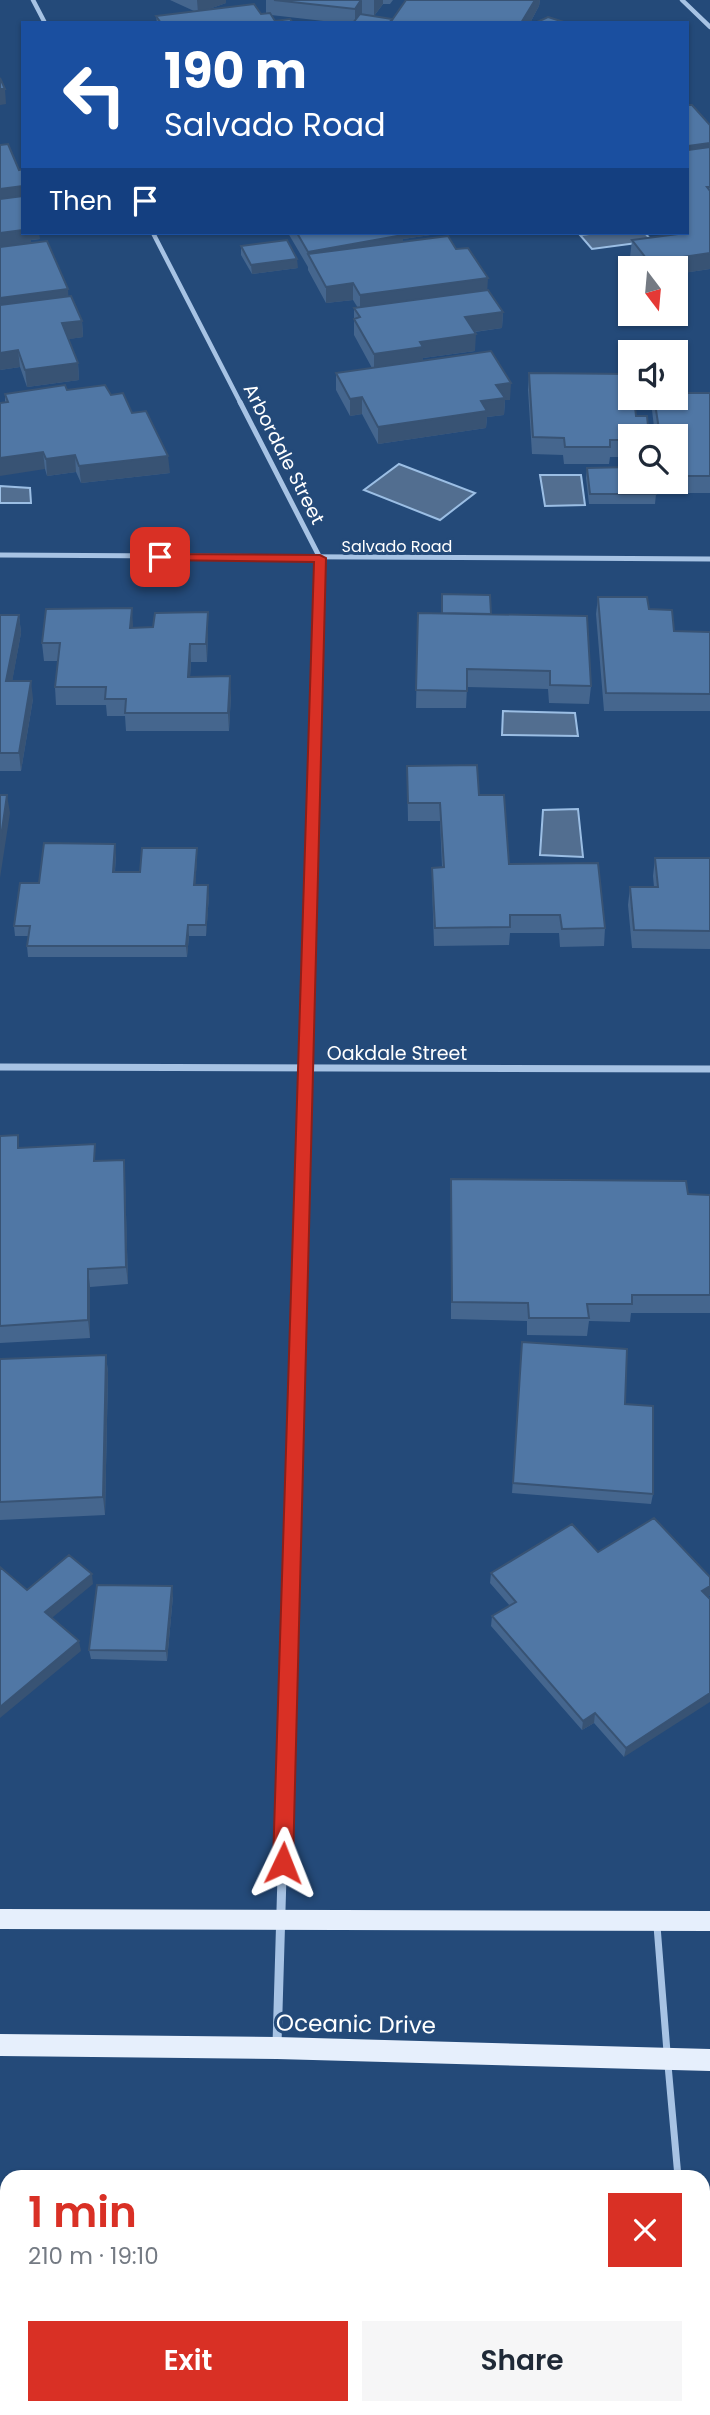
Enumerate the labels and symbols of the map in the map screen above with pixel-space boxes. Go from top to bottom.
north arrow [618,256,688,326]
street label: Arbordale Street [237,379,331,529]
pin [130,527,190,587]
street label: Salvado Road [342,535,452,558]
street label: Oakdale Street [327,1040,467,1067]
position arrow [246,1826,320,1900]
street label: Oceanic Drive [276,2007,436,2041]

